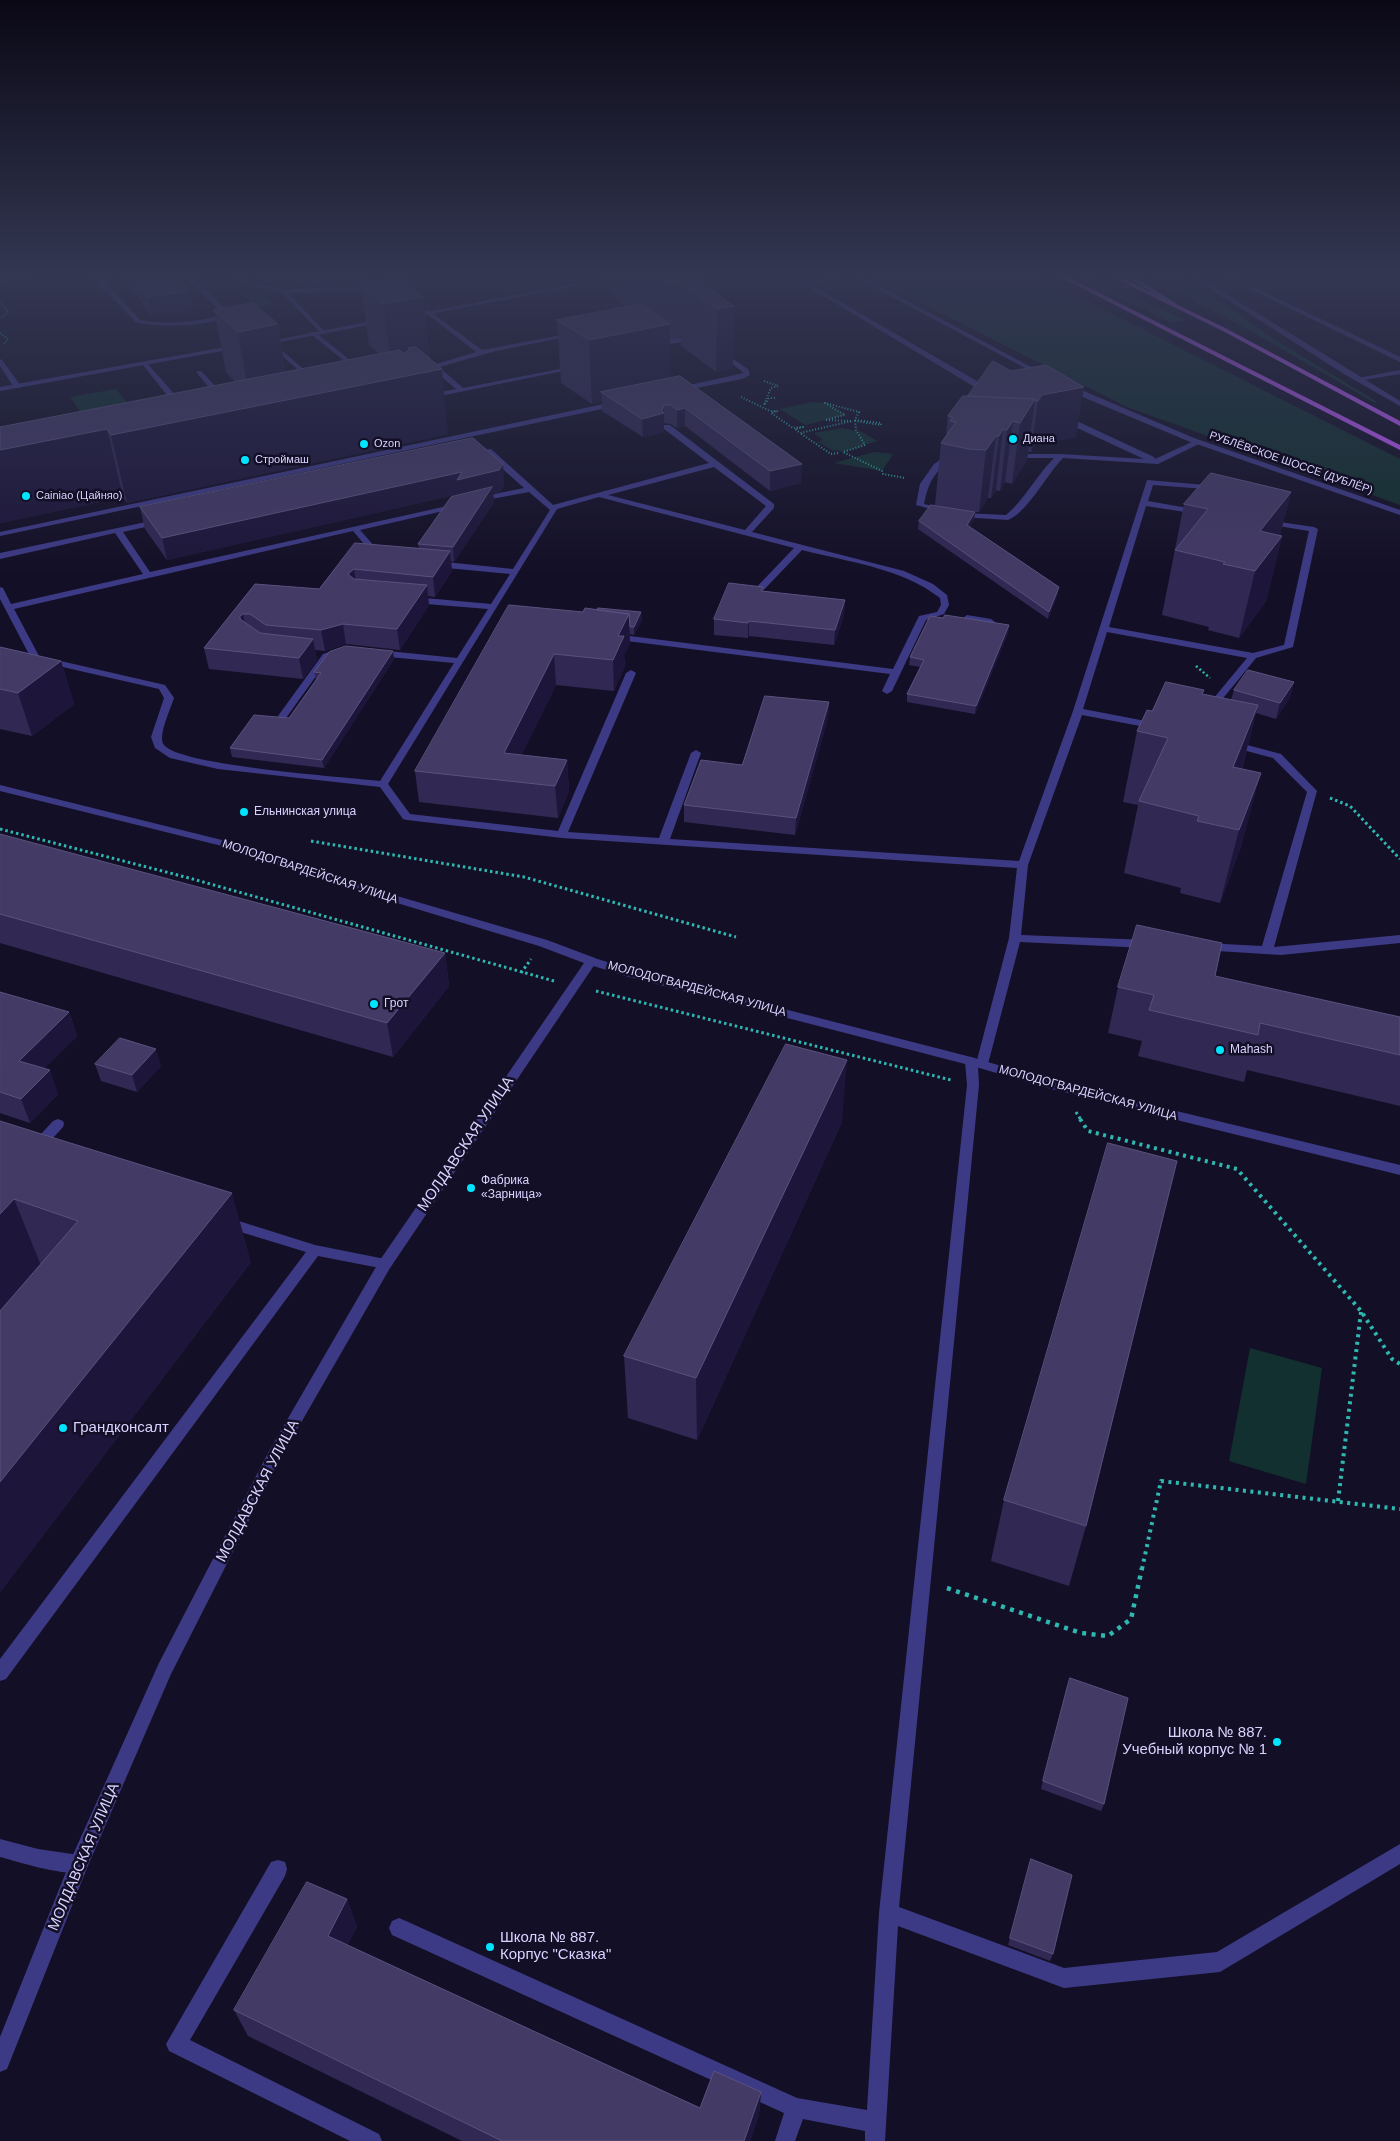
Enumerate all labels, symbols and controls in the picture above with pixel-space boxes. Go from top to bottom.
street label: РУБЛЁВСКОЕ ШОССЕ (ДУБЛЁР) [1208,429,1374,497]
place label: Диана [1023,432,1055,446]
marker: Диана [1007,433,1019,445]
place label: Ozon [374,437,400,451]
marker: Ozon [358,438,370,450]
place label: Строймаш [255,453,309,467]
marker: Строймаш [239,454,251,466]
place label: Cainiao (Цайняо) [36,489,122,503]
marker: Cainiao (Цайняо) [20,490,32,502]
place label: Ельнинская улица [254,805,356,819]
marker: Ельнинская улица [238,806,250,818]
street label: МОЛОДОГВАРДЕЙСКАЯ УЛИЦА [220,837,400,907]
street label: МОЛОДОГВАРДЕЙСКАЯ УЛИЦА [606,958,788,1020]
place label: Грот [384,997,408,1011]
marker: Грот [368,998,380,1010]
place label: Mahash [1230,1043,1273,1057]
marker: Mahash [1214,1044,1226,1056]
street label: МОЛОДОГВАРДЕЙСКАЯ УЛИЦА [997,1062,1179,1124]
street label: МОЛДАВСКАЯ УЛИЦА [414,1073,518,1215]
place label: Фабрика «Зарница» [481,1174,542,1202]
marker: Фабрика «Зарница» [465,1182,477,1194]
street label: МОЛДАВСКАЯ УЛИЦА [213,1417,303,1565]
place label: Грандконсалт [73,1419,169,1437]
marker: Грандконсалт [57,1422,69,1434]
place label: Школа № 887. Учебный корпус № 1 [1122,1724,1267,1759]
marker: Школа № 887. Учебный корпус № 1 [1271,1736,1283,1748]
street label: МОЛДАВСКАЯ УЛИЦА [45,1780,123,1934]
place label: Школа № 887. Корпус "Сказка" [500,1929,611,1964]
marker: Школа № 887. Корпус "Сказка" [484,1941,496,1953]

